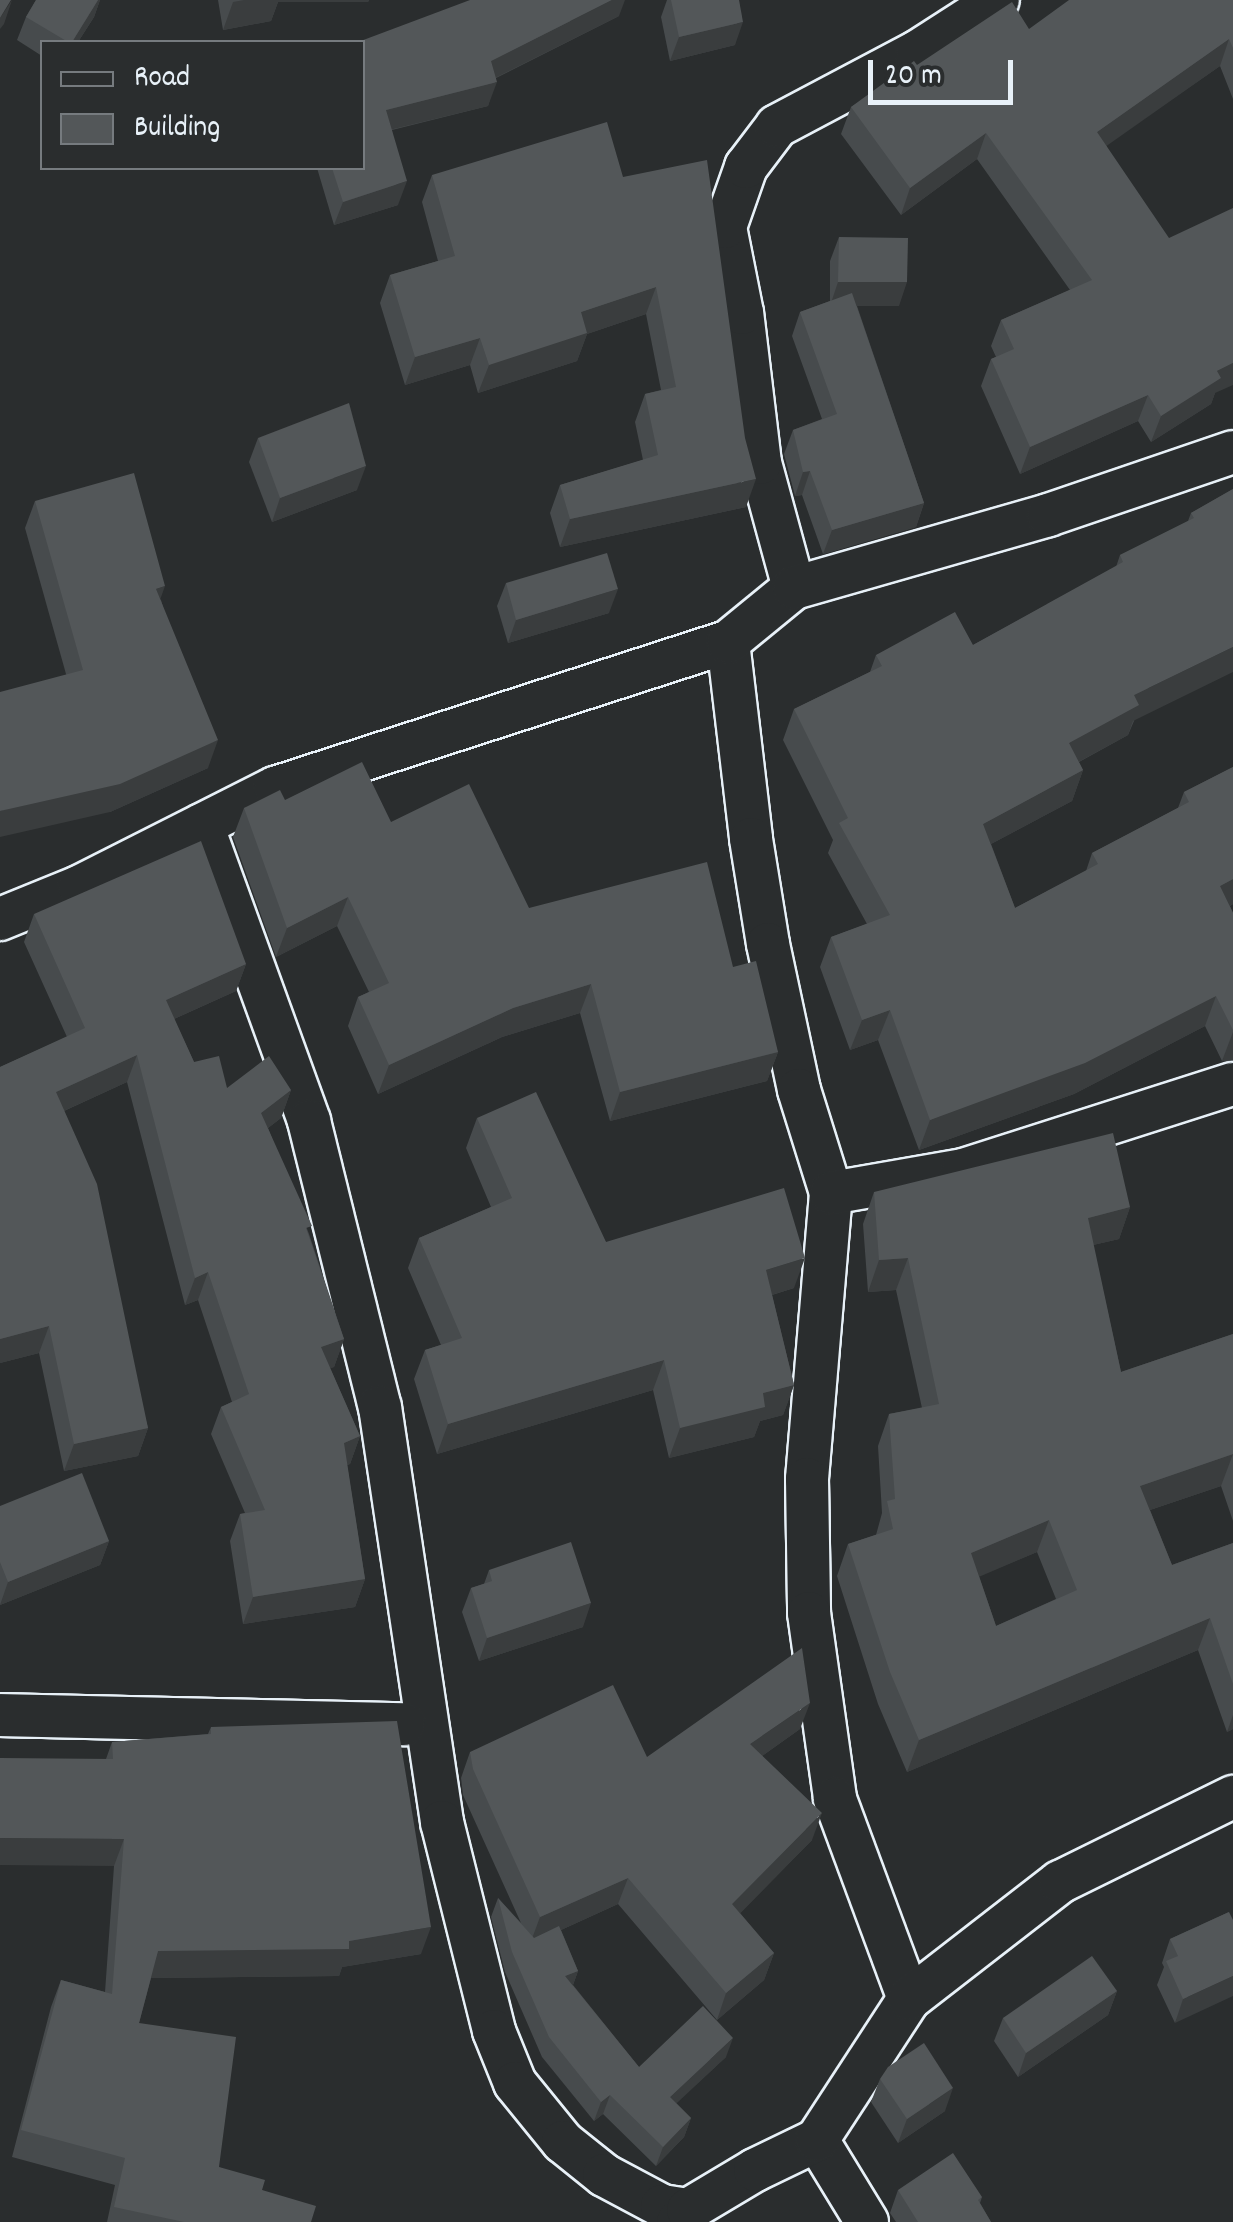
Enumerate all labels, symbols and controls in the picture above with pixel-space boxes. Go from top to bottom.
legend [40,40,365,170]
scale bar [873,40,1018,102]
text: 20 m [885,56,942,99]
text: Road [134,58,190,101]
text: Building [134,108,220,151]

